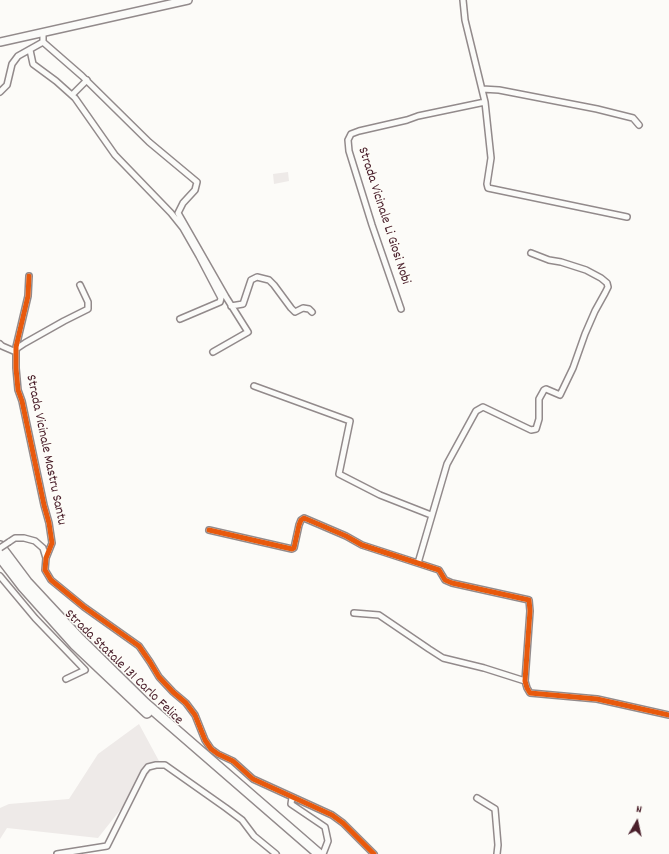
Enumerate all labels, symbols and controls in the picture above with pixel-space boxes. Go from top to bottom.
street label: Strada Vicinale Li Giosi Nobi [353,145,413,287]
street label: Strada Vicinale Mastru Santu [21,373,69,527]
street label: Strada Statale 131 Carlo Felice [60,607,186,729]
north arrow [617,802,657,842]
text: N [635,802,643,818]

